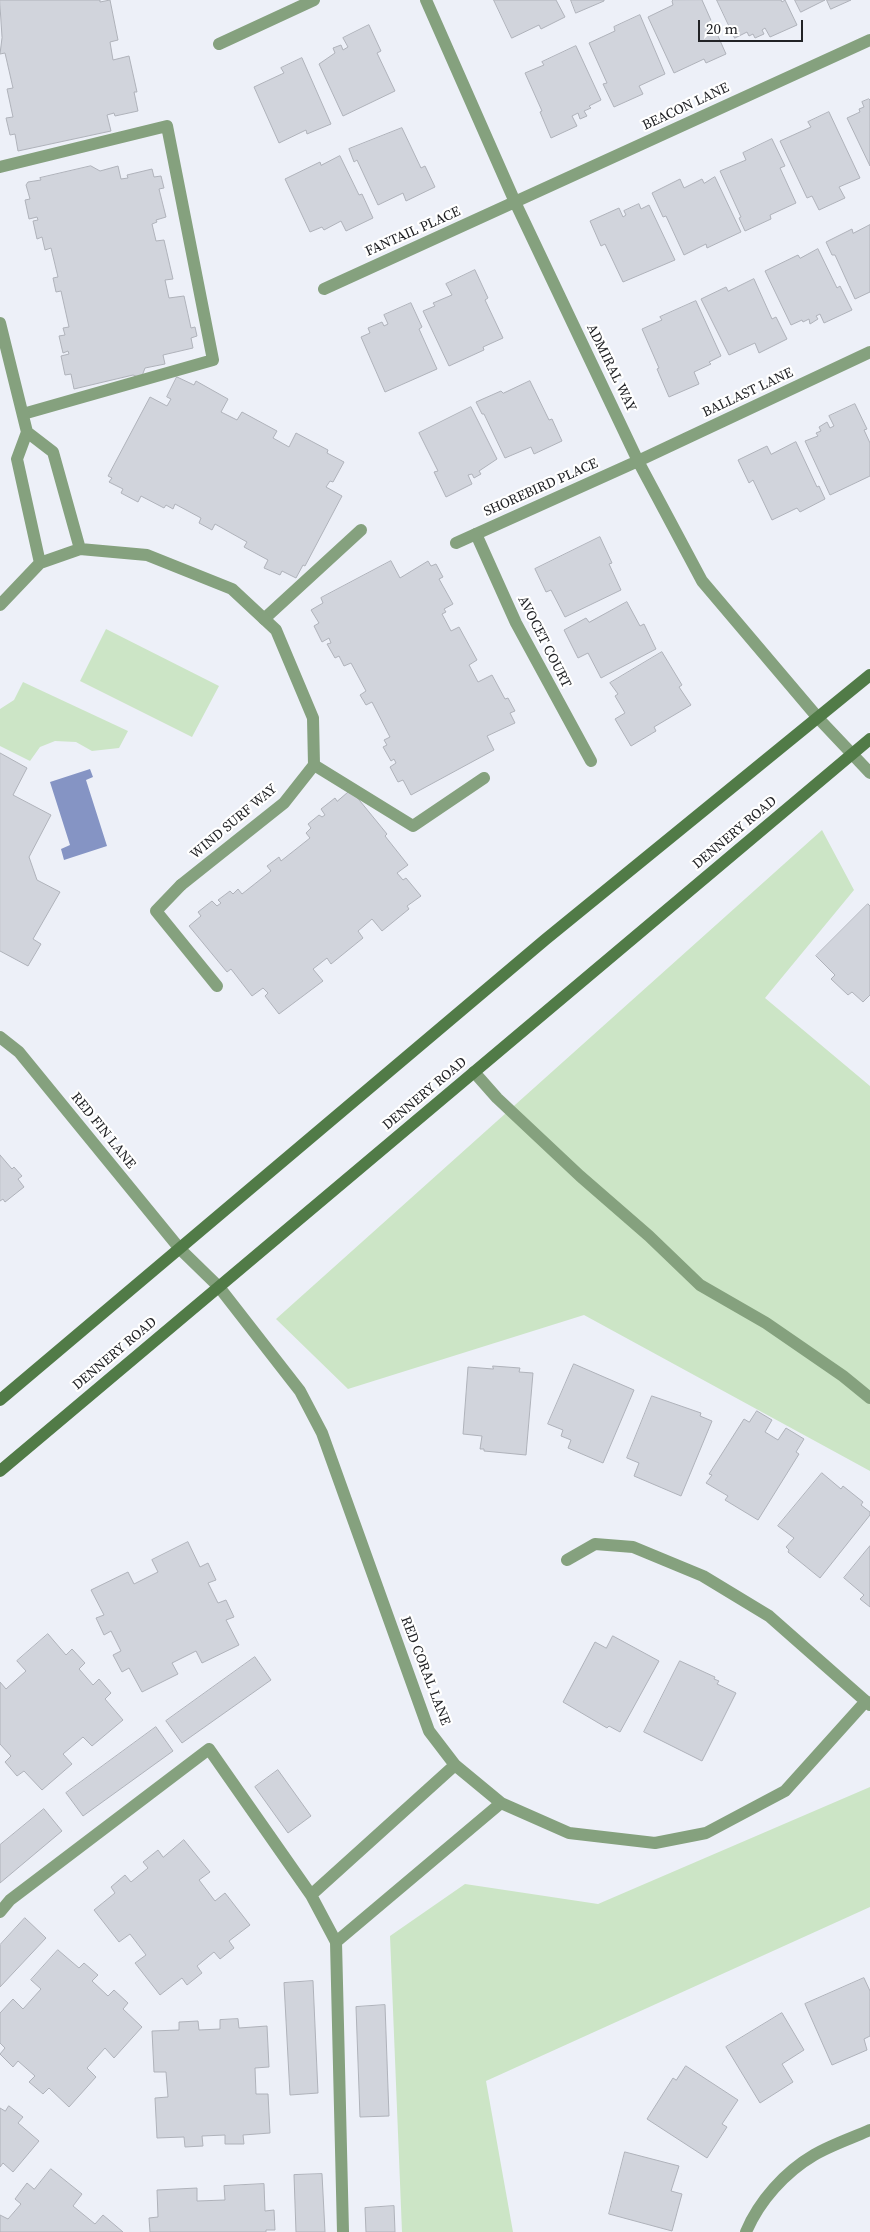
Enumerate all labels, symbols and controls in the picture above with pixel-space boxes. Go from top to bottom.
scale bar [700,10,805,42]
text: 20 m [706,18,738,39]
street label: BEACON LANE [640,80,732,134]
street label: FANTAIL PLACE [363,203,463,261]
street label: ADMIRAL WAY [583,321,639,415]
street label: BALLAST LANE [700,365,796,421]
street label: SHOREBIRD PLACE [481,455,601,521]
street label: AVOCET COURT [514,593,574,691]
street label: WIND SURF WAY [187,781,281,863]
street label: DENNERY ROAD [690,793,780,873]
street label: DENNERY ROAD [380,1054,470,1134]
street label: RED FIN LANE [67,1089,139,1173]
street label: DENNERY ROAD [70,1314,160,1394]
street label: RED CORAL LANE [397,1614,453,1728]

